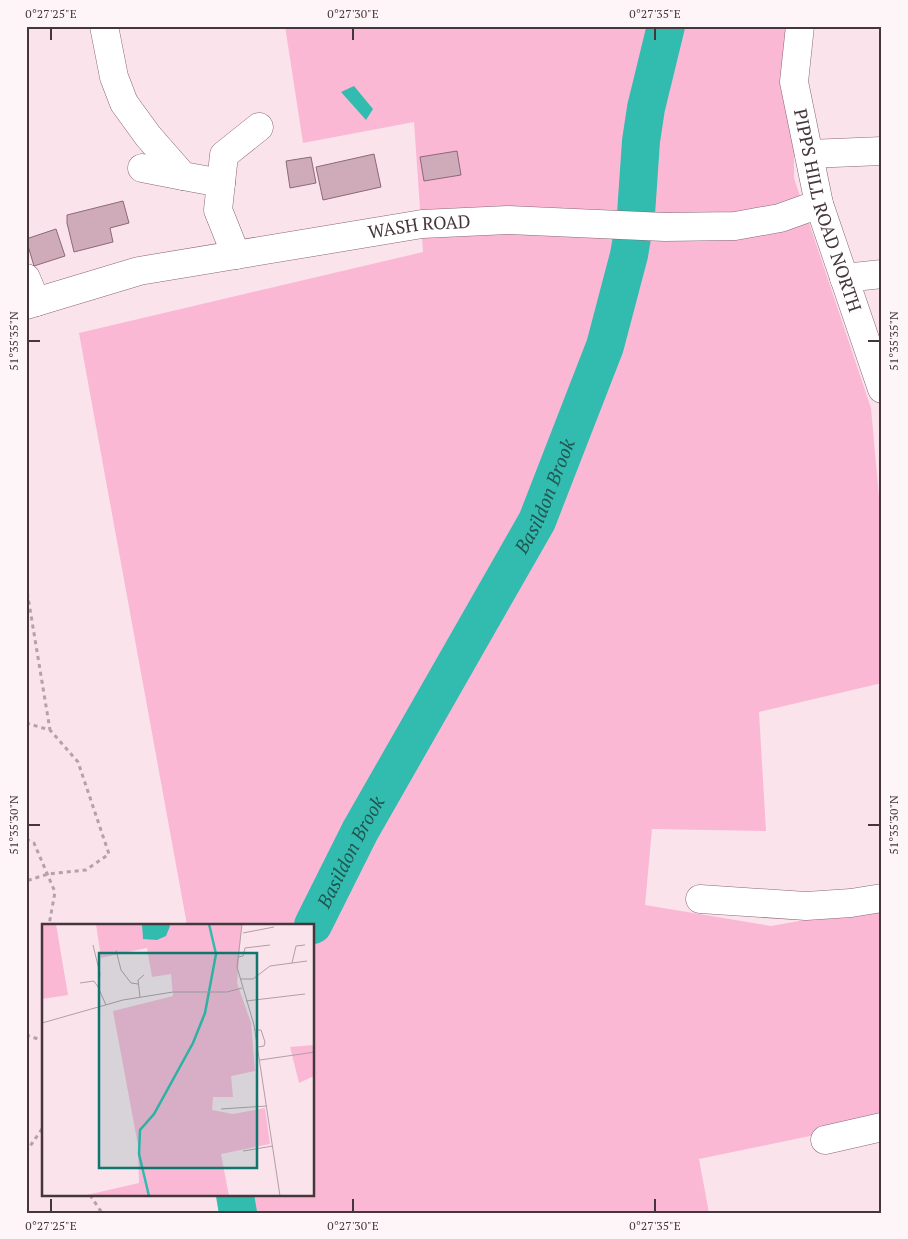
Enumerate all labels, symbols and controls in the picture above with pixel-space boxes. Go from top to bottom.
text: 0°27'25"E [25,6,77,21]
text: 0°27'30"E [327,6,379,21]
text: 0°27'35"E [629,6,681,21]
street label: PIPPS HILL ROAD NORTH [789,106,868,315]
street label: WASH ROAD [366,209,471,244]
text: 51°35'35"N [6,311,21,371]
text: 51°35'35"N [886,311,901,371]
water label: Basildon Brook [508,434,580,558]
water label: Basildon Brook [310,791,390,913]
text: 51°35'30"N [6,795,21,855]
text: 51°35'30"N [886,795,901,855]
inset map [42,924,315,1196]
text: 0°27'25"E [25,1218,77,1233]
text: 0°27'30"E [327,1218,379,1233]
text: 0°27'35"E [629,1218,681,1233]

